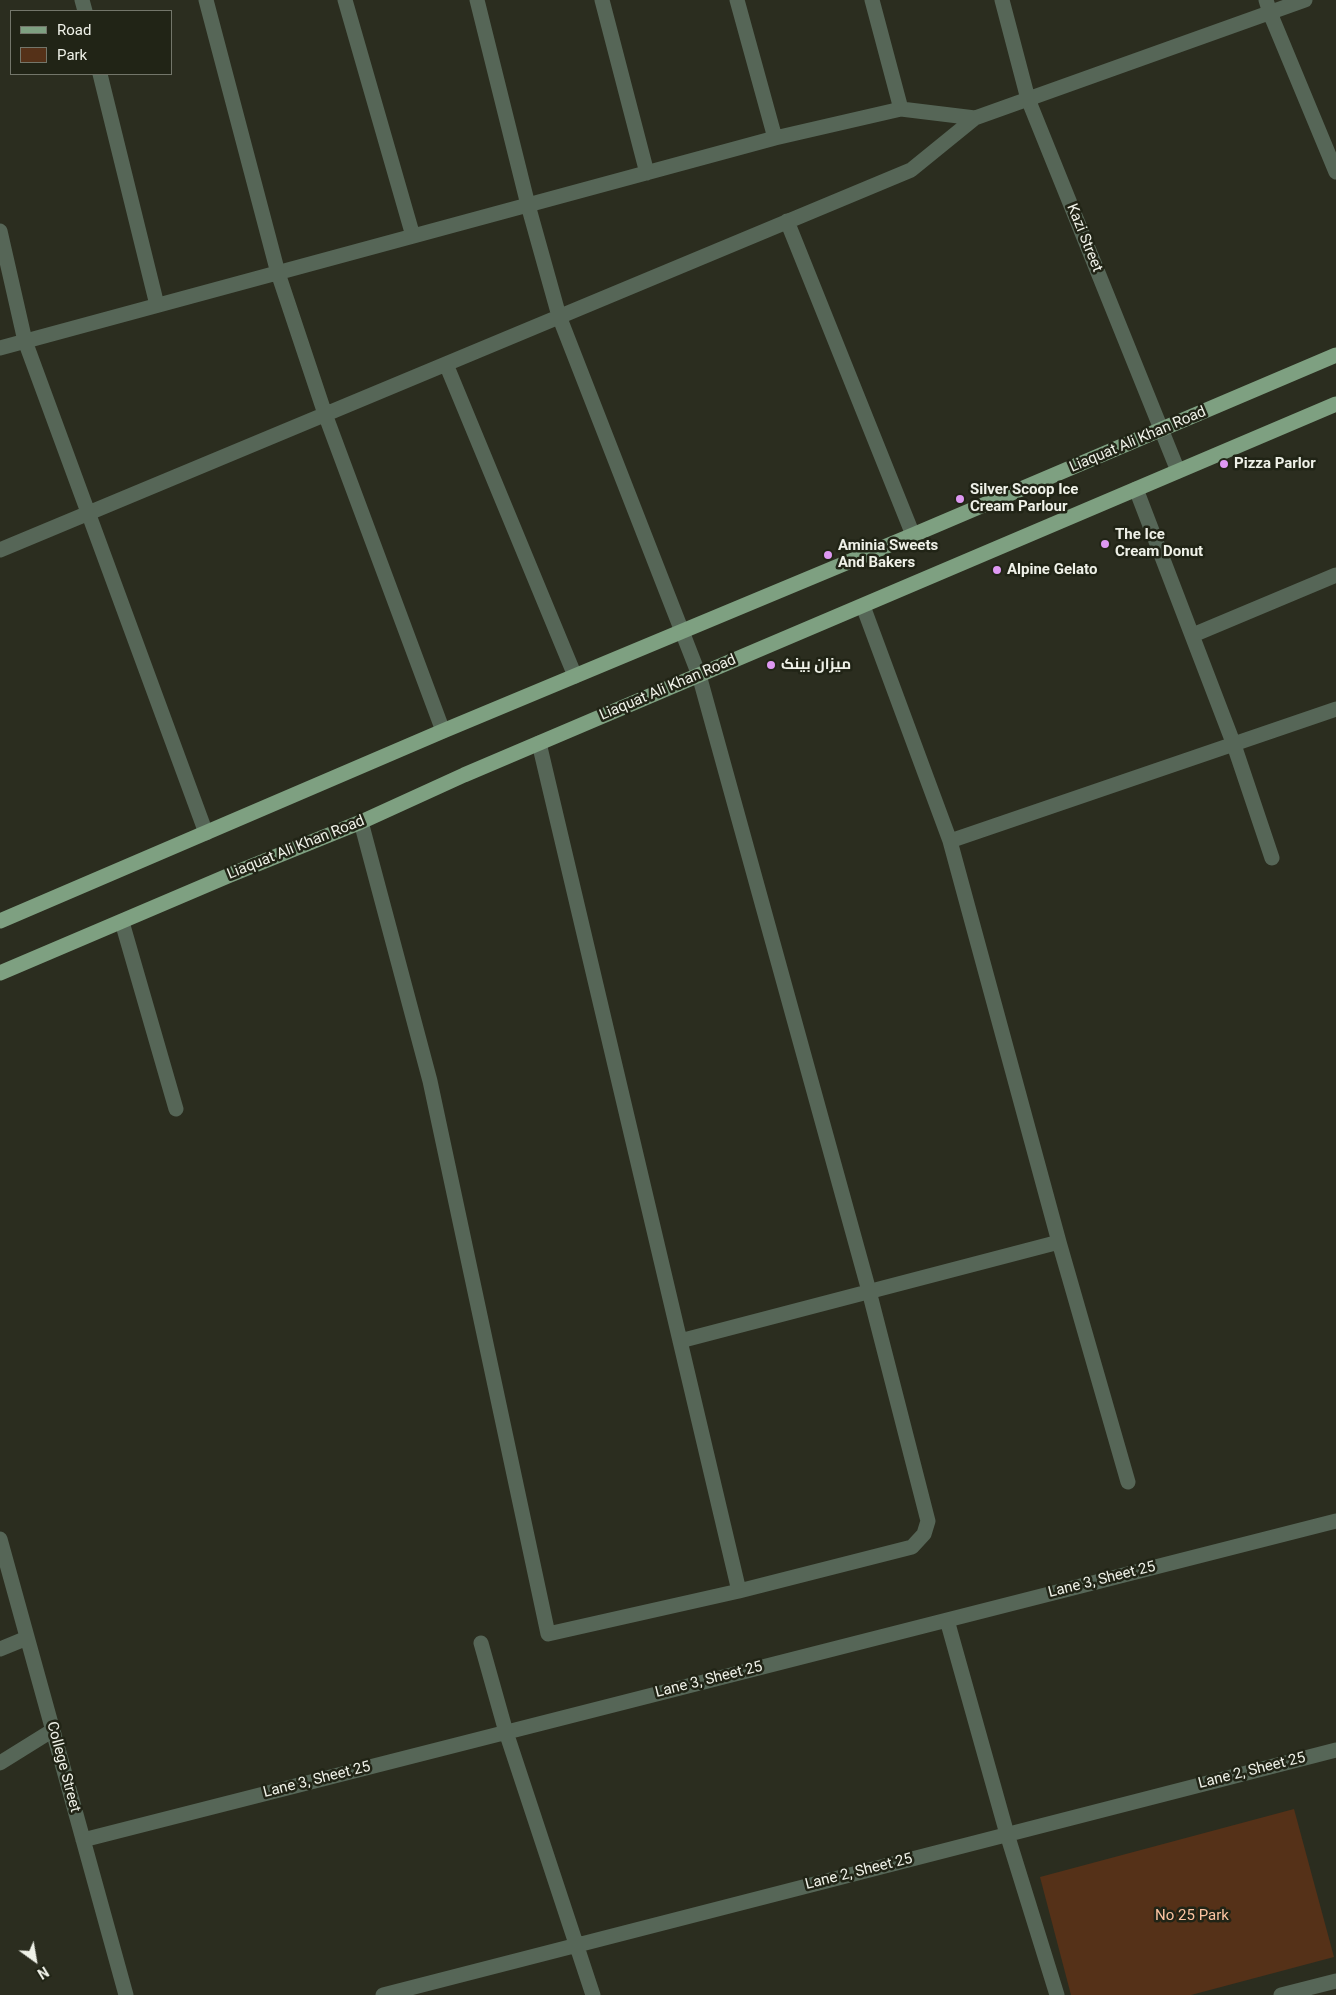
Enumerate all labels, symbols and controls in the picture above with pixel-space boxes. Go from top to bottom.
legend [10,10,172,75]
text: Road [57,21,91,39]
text: Park [57,46,87,64]
street label: Kazi Street [1062,201,1106,275]
street label: Liaquat Ali Khan Road [1067,403,1209,477]
place label: Pizza Parlor [1234,455,1316,473]
marker: Pizza Parlor [1218,458,1230,470]
place label: Silver Scoop Ice Cream Parlour [970,481,1078,516]
marker: Silver Scoop Ice Cream Parlour [954,493,966,505]
place label: The Ice Cream Donut [1115,526,1203,561]
place label: Aminia Sweets And Bakers [838,537,938,572]
marker: The Ice Cream Donut [1099,538,1111,550]
marker: Aminia Sweets And Bakers [822,549,834,561]
place label: Alpine Gelato [1007,561,1097,579]
marker: Alpine Gelato [991,564,1003,576]
street label: Liaquat Ali Khan Road [597,651,739,725]
place label: میزان بینک [781,656,851,674]
marker: میزان بینک [765,659,777,671]
street label: Liaquat Ali Khan Road [225,812,367,884]
street label: Lane 3, Sheet 25 [1047,1558,1157,1602]
street label: Lane 3, Sheet 25 [654,1658,764,1702]
street label: College Street [42,1720,84,1814]
street label: Lane 2, Sheet 25 [1197,1749,1307,1793]
street label: Lane 3, Sheet 25 [262,1758,372,1802]
street label: Lane 2, Sheet 25 [804,1850,914,1894]
park label: No 25 Park [1155,1907,1229,1925]
north arrow [10,1935,60,1985]
text: N [35,1963,51,1982]

